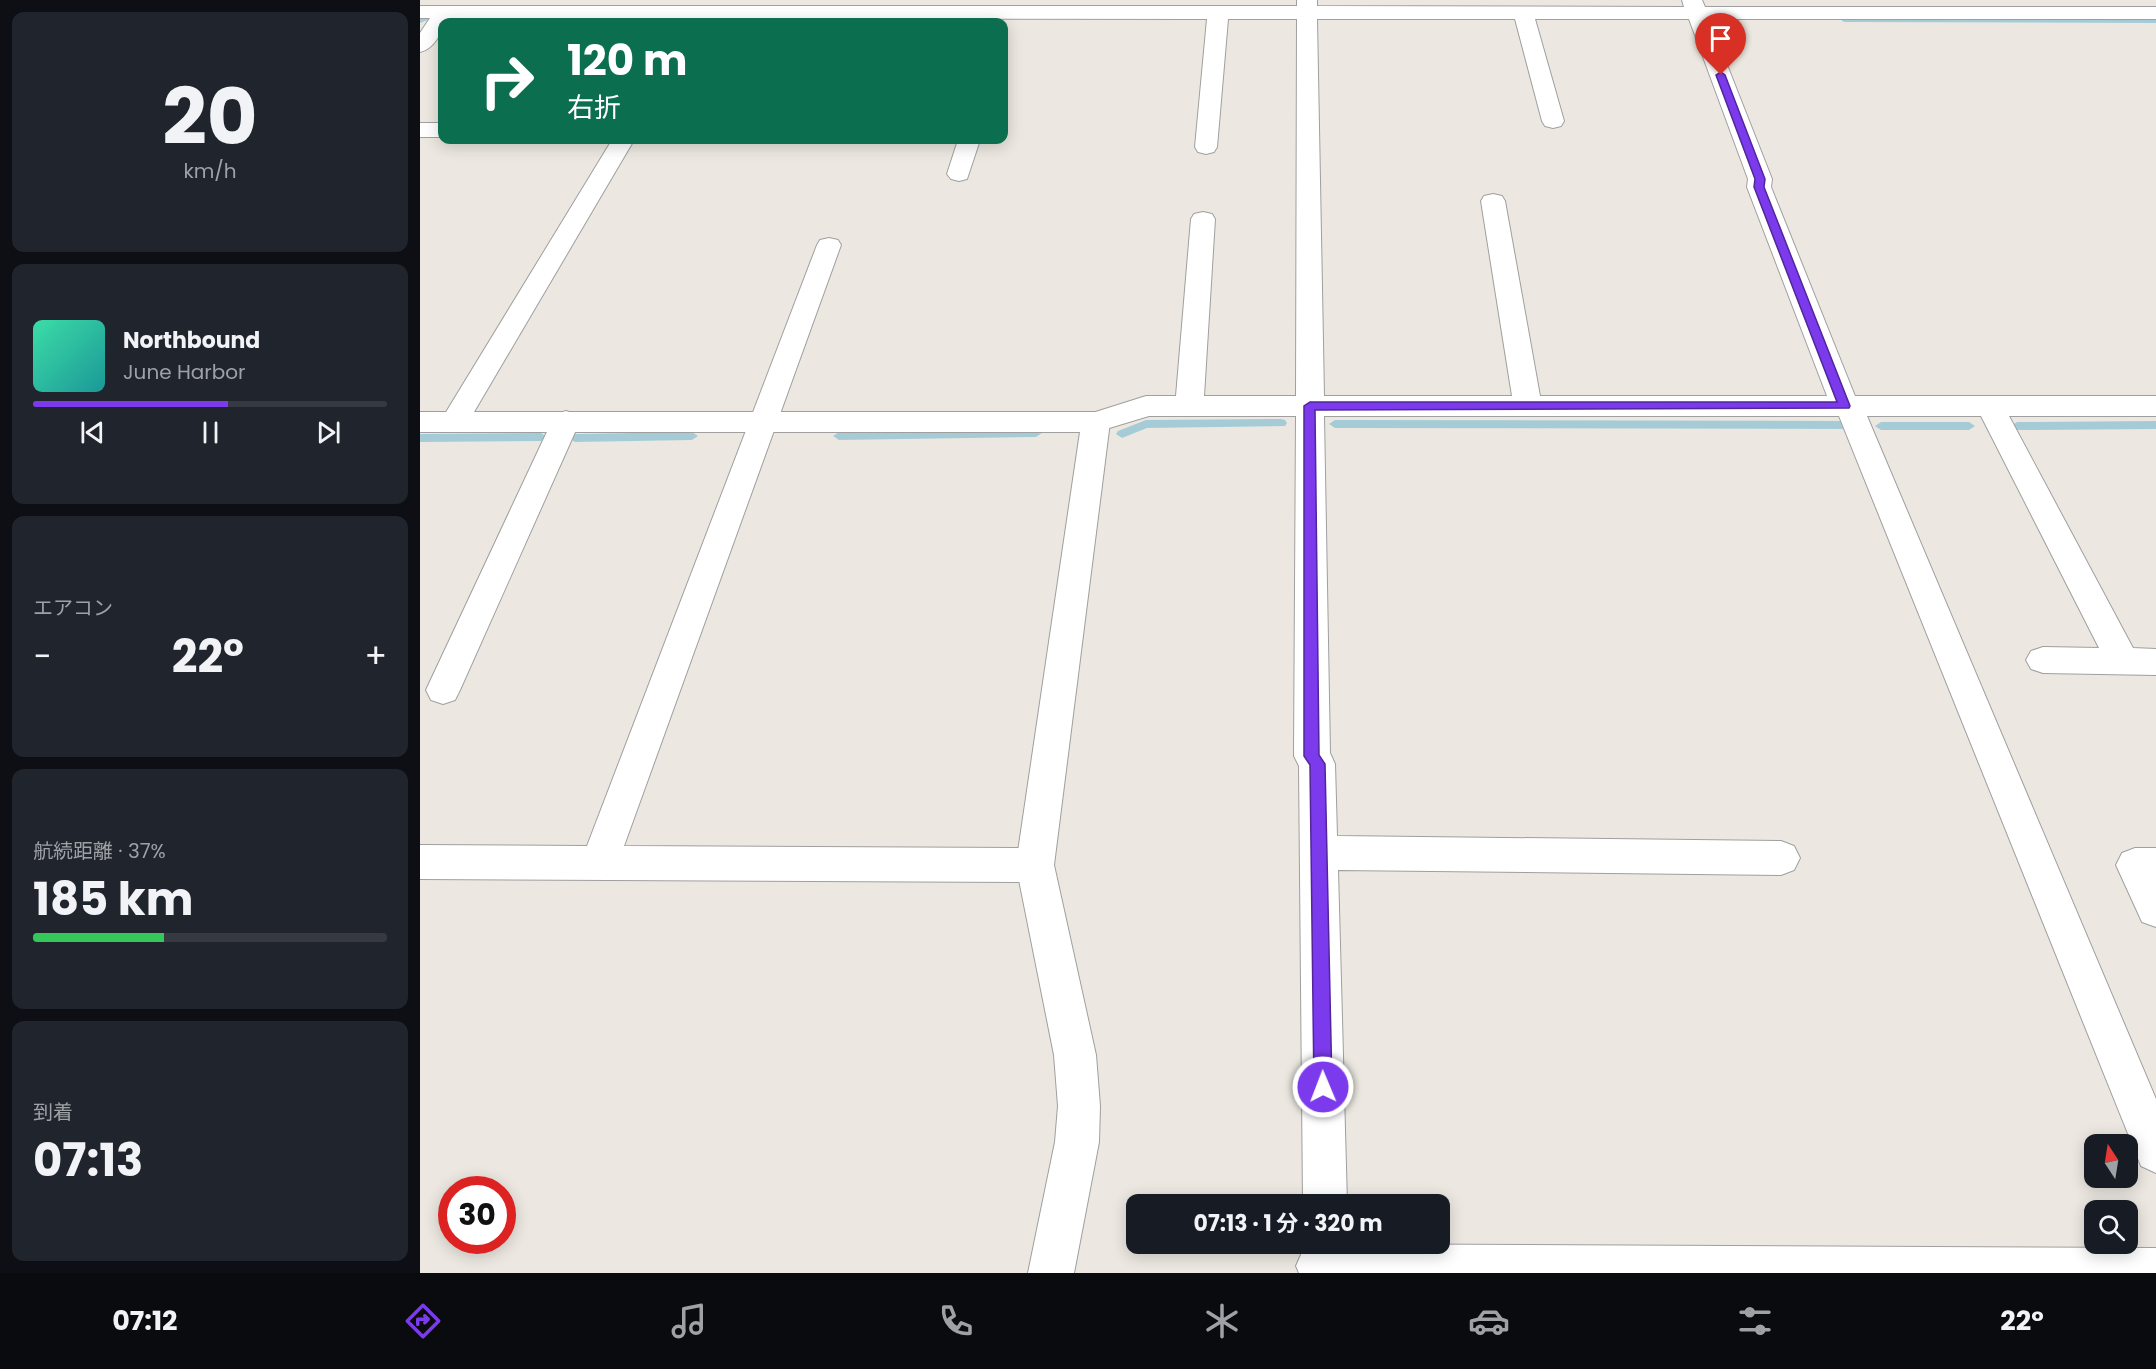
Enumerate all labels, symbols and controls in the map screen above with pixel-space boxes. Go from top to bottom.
pin [1695,13,1746,75]
icon: arrive [1704,22,1737,55]
text: 120 m [567,31,688,90]
icon: right [468,42,546,120]
text: 20 [162,62,258,171]
text: 右折 [567,89,621,126]
text: km/h [183,157,237,185]
text: Northbound [123,325,260,356]
text: June Harbor [123,358,246,386]
icon: previous [76,416,109,449]
icon: pause [194,416,227,449]
icon: next [312,416,345,449]
text: エアコン [33,594,113,622]
text: 22° [172,625,244,688]
text: − [33,633,51,680]
text: + [364,633,387,680]
text: 航続距離 · 37% [33,837,166,865]
text: 185 km [33,868,193,931]
position arrow [1291,1055,1355,1119]
text: 到着 [33,1098,73,1126]
text: 07:13 [33,1129,143,1192]
north arrow [2084,1134,2138,1188]
map controls [2084,1134,2138,1254]
speed limit sign: 30 [438,1176,516,1254]
button: search [2084,1200,2138,1254]
text: 07:13 · 1 分 · 320 m [1194,1208,1382,1239]
icon: directions [402,1300,444,1342]
icon: music [668,1300,710,1342]
icon: phone [935,1300,977,1342]
icon: climate [1201,1300,1243,1342]
icon: car [1468,1300,1510,1342]
icon: filters [1734,1300,1776,1342]
text: 07:12 [112,1302,178,1339]
text: 22° [2000,1302,2044,1339]

